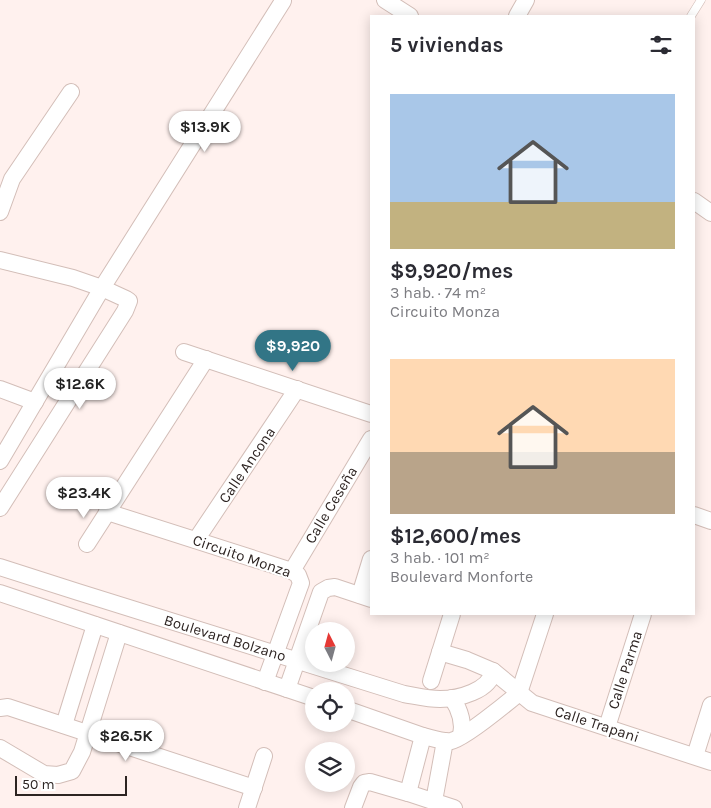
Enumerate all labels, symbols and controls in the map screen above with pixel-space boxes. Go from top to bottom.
icon: filters [647,31,675,59]
text: 5 viviendas [390,33,504,57]
pin: $13.9K [164,110,246,153]
text: $13.9K [180,117,230,136]
icon: home [488,127,578,217]
text: $9,920/mes [390,259,513,283]
text: 3 hab. · 74 m² [390,283,486,302]
text: Circuito Monza [390,302,500,321]
pin: $9,920 [252,330,334,372]
text: $9,920 [266,336,320,355]
pin: $12.6K [39,368,121,410]
text: $12.6K [55,374,105,393]
icon: home [488,392,578,482]
street label: Calle Ancona [215,423,279,507]
street label: Calle Ceseña [301,463,361,547]
pin: $23.4K [43,476,125,519]
text: $23.4K [57,483,111,502]
text: $12,600/mes [390,524,521,548]
street label: Circuito Monza [190,531,294,581]
text: 3 hab. · 101 m² [390,548,490,567]
text: Boulevard Monforte [390,567,533,586]
street label: Boulevard Bolzano [162,611,288,665]
north arrow [305,622,355,672]
map controls [305,622,355,792]
street label: Calle Parma [604,629,646,711]
button: locate [305,682,355,732]
street label: Calle Trapani [552,702,642,746]
pin: $26.5K [85,720,167,762]
text: $26.5K [99,726,153,745]
button: layers [305,742,355,792]
scale bar [15,773,128,796]
text: 50 m [22,776,55,793]

